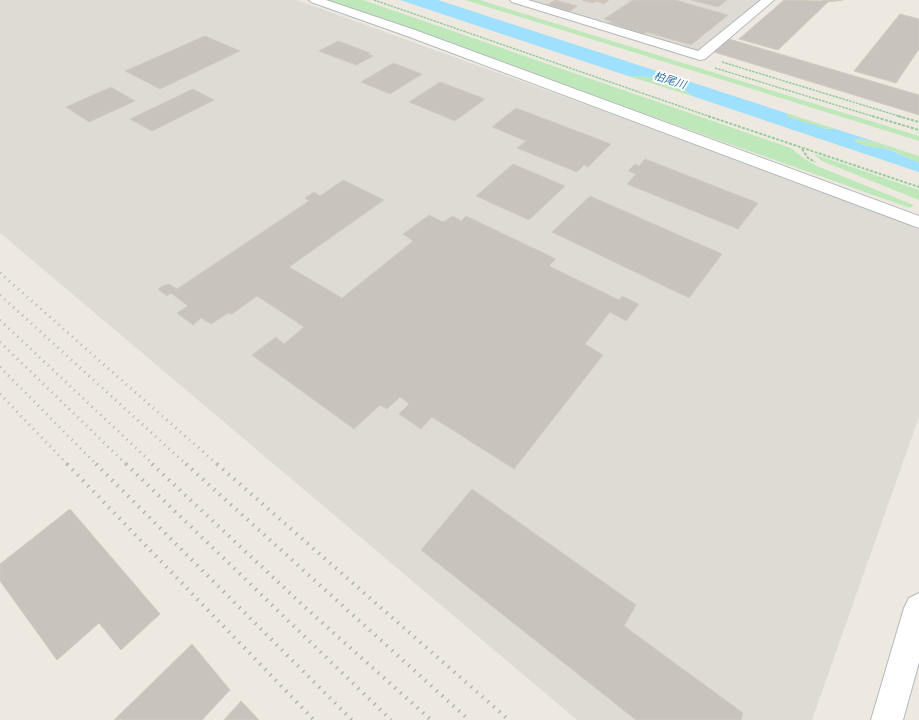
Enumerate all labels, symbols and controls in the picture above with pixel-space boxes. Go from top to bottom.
water label: 柏尾川 [652,67,689,93]

